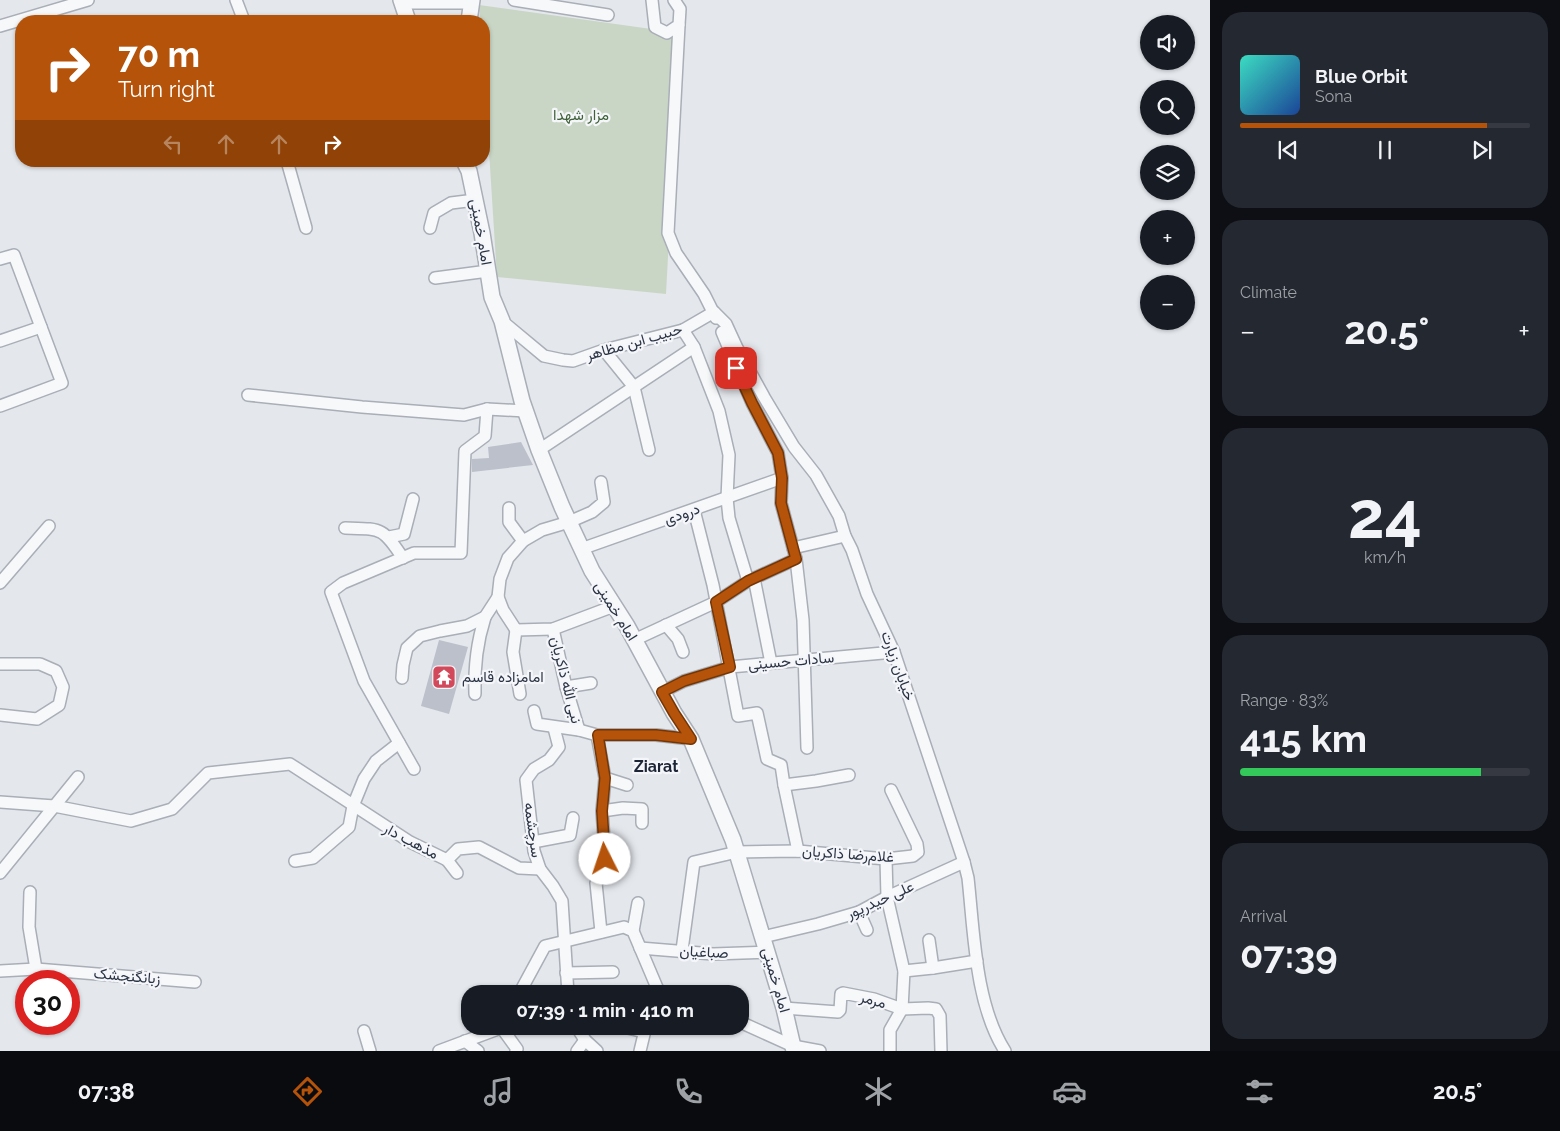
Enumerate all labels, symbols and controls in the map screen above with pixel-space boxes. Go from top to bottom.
map controls [1140,15,1195,330]
button: sound [1140,15,1195,70]
text: 70 m [118,34,200,75]
icon: right [35,35,100,100]
text: Blue Orbit [1315,65,1407,87]
text: Turn right [118,76,215,102]
button: search [1140,80,1195,135]
text: Sona [1315,87,1352,106]
park label: مزار شهدا [553,106,609,124]
icon: left [159,130,187,158]
icon: ahead [212,130,240,158]
icon: ahead [265,130,293,158]
icon: right [318,130,346,158]
icon: previous [1274,136,1302,164]
icon: pause [1371,136,1399,164]
icon: next [1468,136,1496,164]
button: layers [1140,145,1195,200]
street label: امام خمینی [465,197,496,267]
button: + [1140,210,1195,265]
button: − [1140,275,1195,330]
text: Climate [1240,283,1297,302]
text: 20.5° [1344,308,1429,353]
text: − [1240,315,1255,348]
text: + [1518,315,1530,348]
street label: حبیب ابن مظاهر [583,320,684,366]
pin [715,347,757,389]
icon: arrive [722,354,750,382]
text: 24 [1348,477,1422,553]
street label: درودی [662,500,703,529]
text: km/h [1364,548,1406,567]
street label: امام خمینی [590,578,641,645]
street label: خیابان زیارت [877,629,919,703]
street label: نبی الله ذاکریان [546,635,585,726]
street label: سادات حسینی [747,648,835,675]
temple icon: امامزاده قاسم [431,664,457,690]
place label: امامزاده قاسم [462,668,544,687]
text: Range · 83% [1240,691,1328,710]
text: 415 km [1240,716,1367,761]
district label: Ziarat [634,757,678,776]
street label: سرچشمه [519,801,546,859]
street label: مذهب دار [379,819,442,863]
position arrow [578,832,630,884]
street label: غلام‌رضا ذاکریان [801,842,895,867]
street label: علی حیدرپور [843,877,917,924]
text: Arrival [1240,907,1287,926]
text: 07:39 [1240,932,1338,977]
street label: صباغیان [679,942,729,962]
street label: امام خمینی [757,945,794,1015]
street label: زبانگنجشک [93,964,161,988]
speed limit sign: 30 [15,970,80,1035]
street label: مرمر [857,987,888,1012]
text: 07:39 · 1 min · 410 m [516,999,694,1021]
icon: directions [290,1074,325,1109]
icon: music [481,1074,516,1109]
icon: phone [671,1074,706,1109]
icon: climate [861,1074,896,1109]
icon: car [1052,1074,1087,1109]
icon: filters [1242,1074,1277,1109]
text: 07:38 [78,1078,135,1104]
text: 20.5° [1433,1078,1482,1104]

